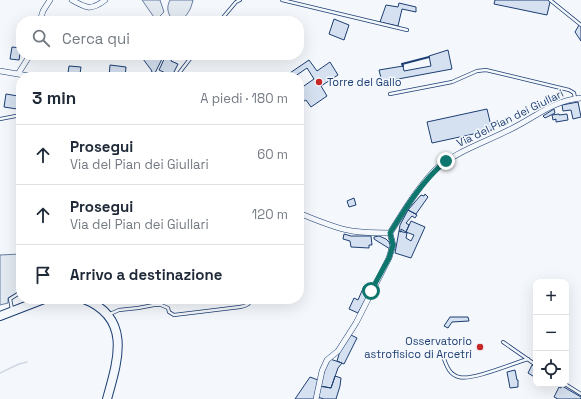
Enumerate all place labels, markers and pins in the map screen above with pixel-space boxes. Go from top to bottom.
place label: Torre del Gallo [327,75,402,89]
marker: Torre del Gallo [314,77,324,87]
place label: Osservatorio astrofisico di Arcetri [364,334,472,361]
marker: Osservatorio astrofisico di Arcetri [475,342,485,352]

